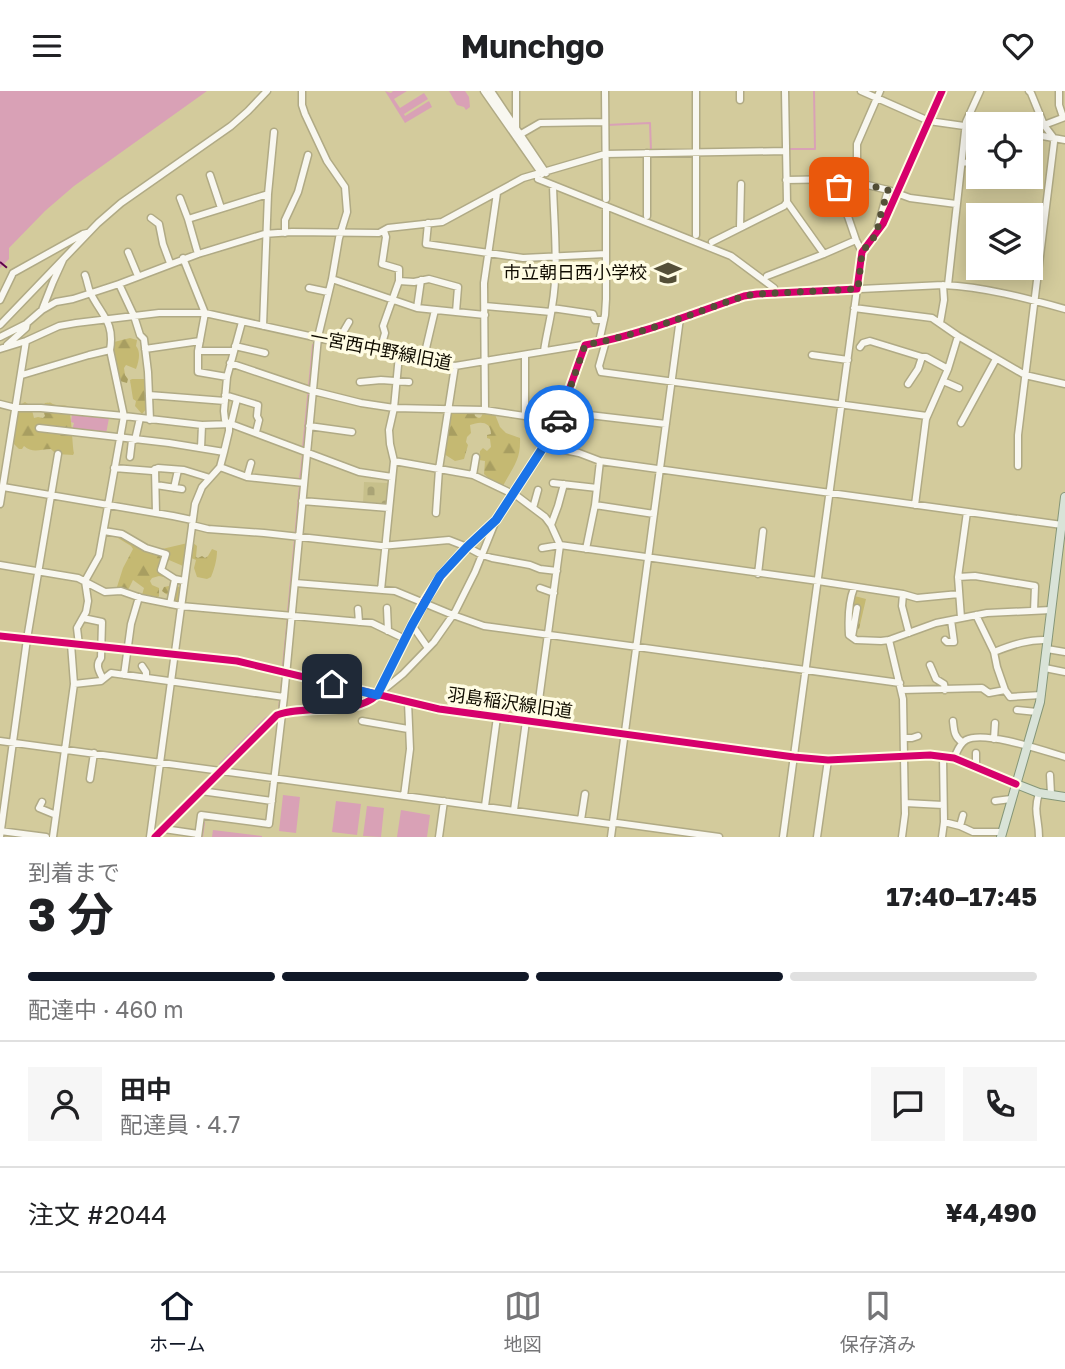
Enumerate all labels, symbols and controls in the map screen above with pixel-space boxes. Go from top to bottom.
icon: menu [28,27,66,65]
text: Munchgo [461,27,604,65]
icon: heart [999,27,1037,65]
map controls [966,112,1043,280]
button: locate [966,112,1043,189]
pin [809,157,869,217]
icon: bag [820,168,858,206]
button: layers [966,203,1043,280]
school or university icon: 市立朝日西小学校 [653,258,683,288]
place label: 市立朝日西小学校 [503,261,647,283]
street label: 一宮西中野線旧道 [308,324,454,374]
courier [524,385,594,455]
icon: car [540,401,578,439]
pin [302,654,362,714]
icon: home [313,665,351,703]
street label: 羽島稲沢線旧道 [446,682,574,722]
text: 到着まで [28,858,120,886]
text: 17:40–17:45 [886,881,1037,912]
text: 3 分 [28,886,114,941]
text: 配達中 · 460 m [28,995,184,1023]
button: person [28,1067,102,1141]
button: chat [871,1067,945,1141]
button: phone [963,1067,1037,1141]
text: 田中 [120,1074,172,1105]
text: 配達員 · 4.7 [120,1110,241,1138]
text: ¥4,490 [946,1197,1037,1228]
text: 注文 #2044 [28,1199,167,1230]
tab: ホーム [149,1287,206,1356]
tab: 地図 [504,1287,542,1356]
tab: 保存済み [840,1287,916,1356]

